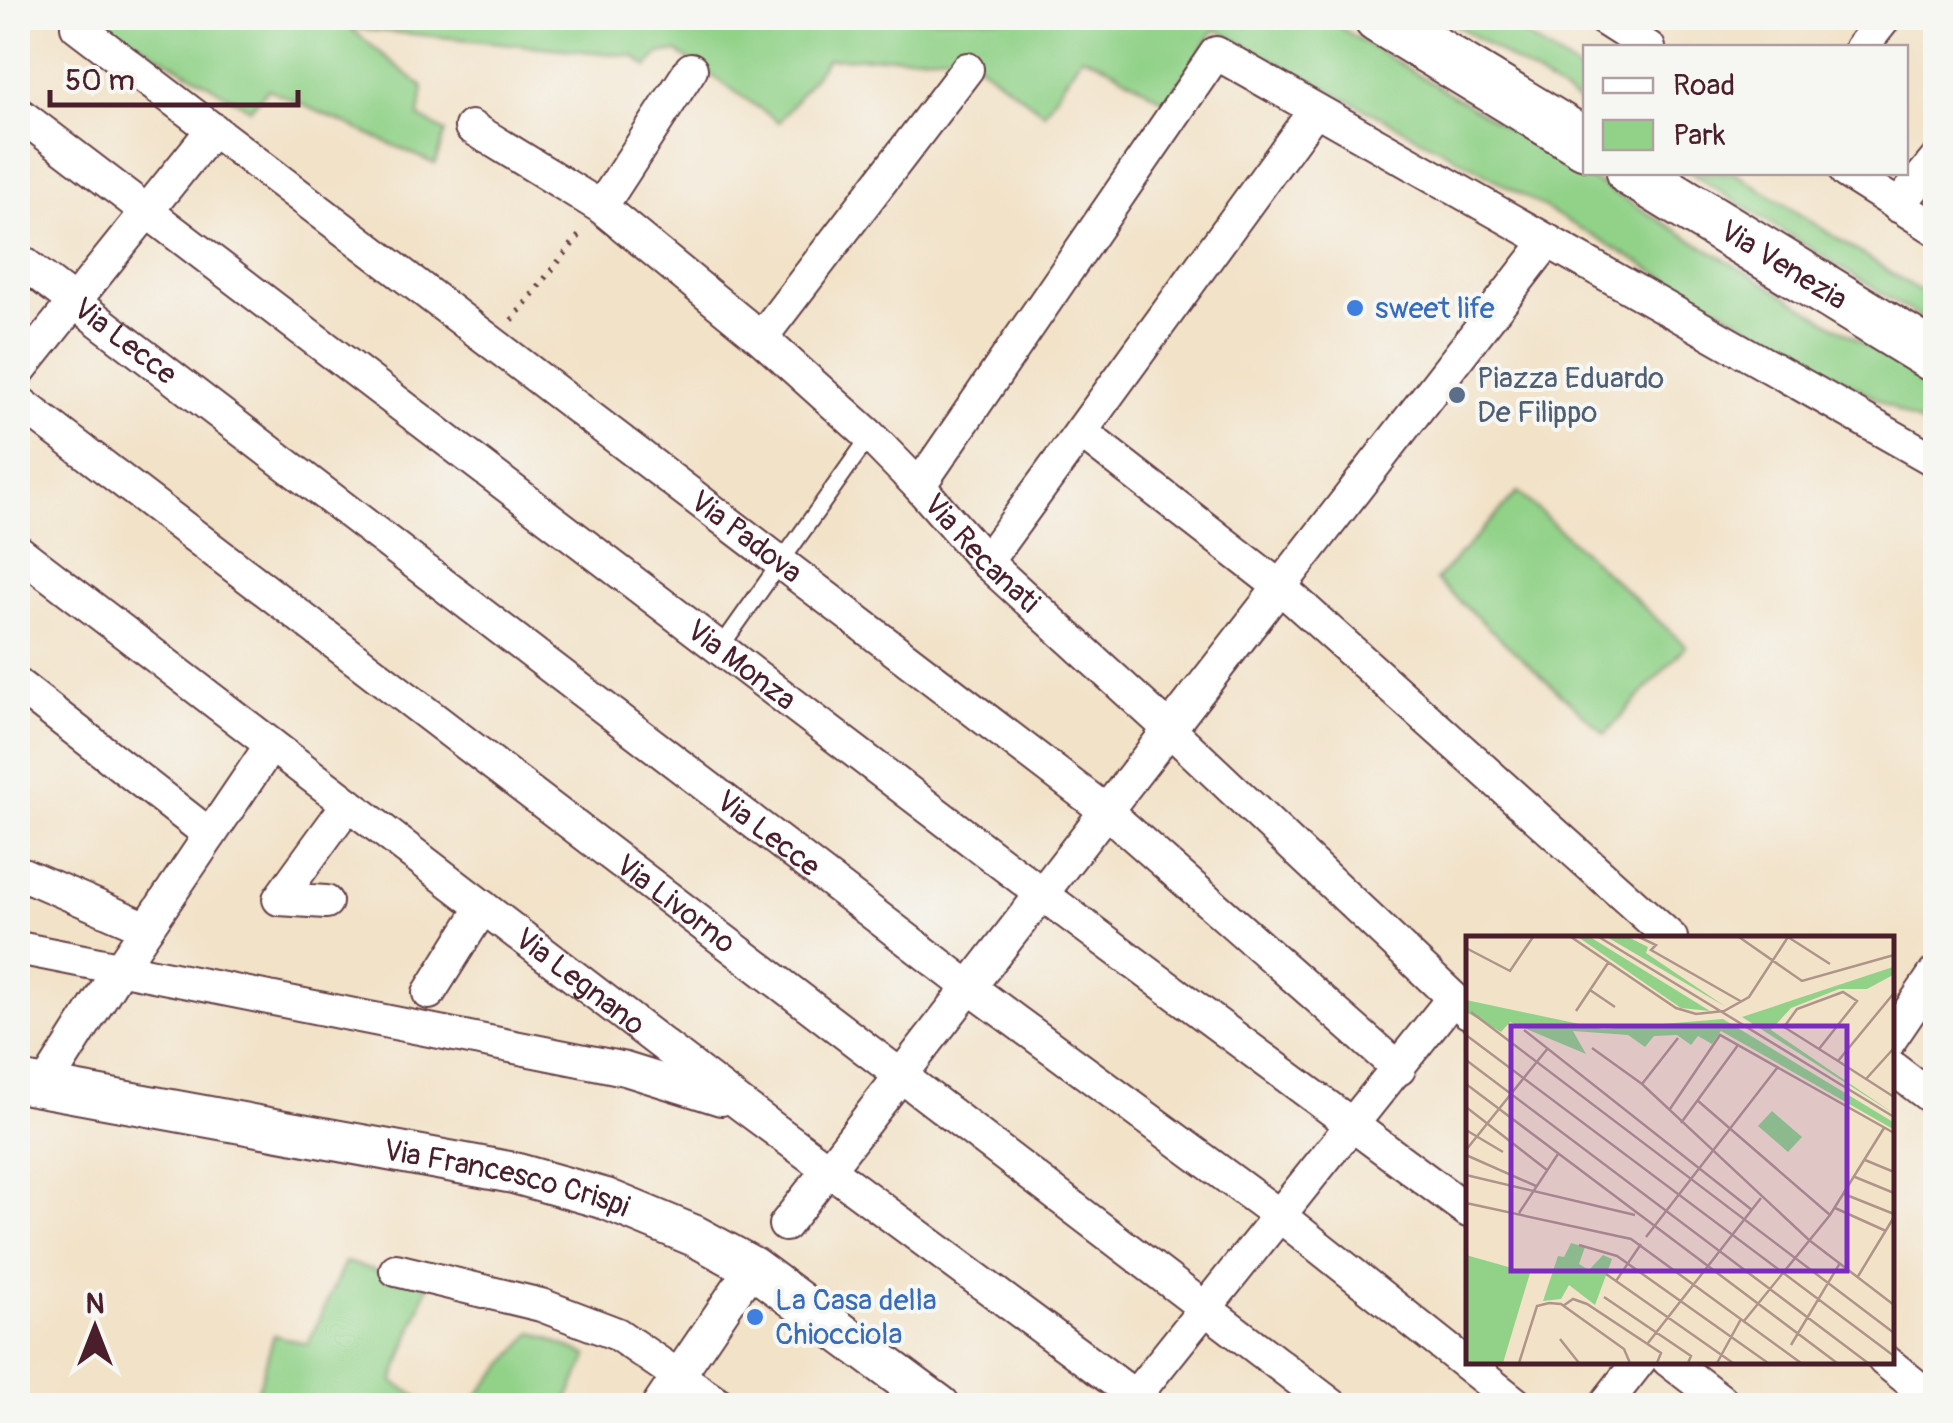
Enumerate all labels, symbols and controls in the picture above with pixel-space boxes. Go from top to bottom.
scale bar [50,45,298,107]
legend [1583,45,1908,175]
text: 50 m [65,62,135,99]
text: Road [1673,67,1735,104]
text: Park [1673,117,1726,154]
street label: Via Venezia [1713,212,1854,318]
street label: Via Lecce [66,290,185,393]
place label: sweet life [1375,290,1495,327]
marker: sweet life [1344,297,1366,319]
place label: Piazza Eduardo De Filippo [1477,360,1664,431]
marker: Piazza Eduardo De Filippo [1446,384,1468,406]
street label: Via Padova [683,482,810,591]
street label: Via Recanati [916,486,1048,621]
street label: Via Monza [680,611,804,718]
street label: Via Lecce [709,782,828,885]
street label: Via Livorno [609,846,743,961]
street label: Via Legnano [508,920,653,1043]
inset map [1466,936,1893,1363]
street label: Via Francesco Crispi [381,1131,635,1225]
north arrow [45,1278,145,1378]
place label: La Casa della Chiocciola [775,1282,937,1353]
text: N [86,1287,104,1322]
marker: La Casa della Chiocciola [744,1306,766,1328]

